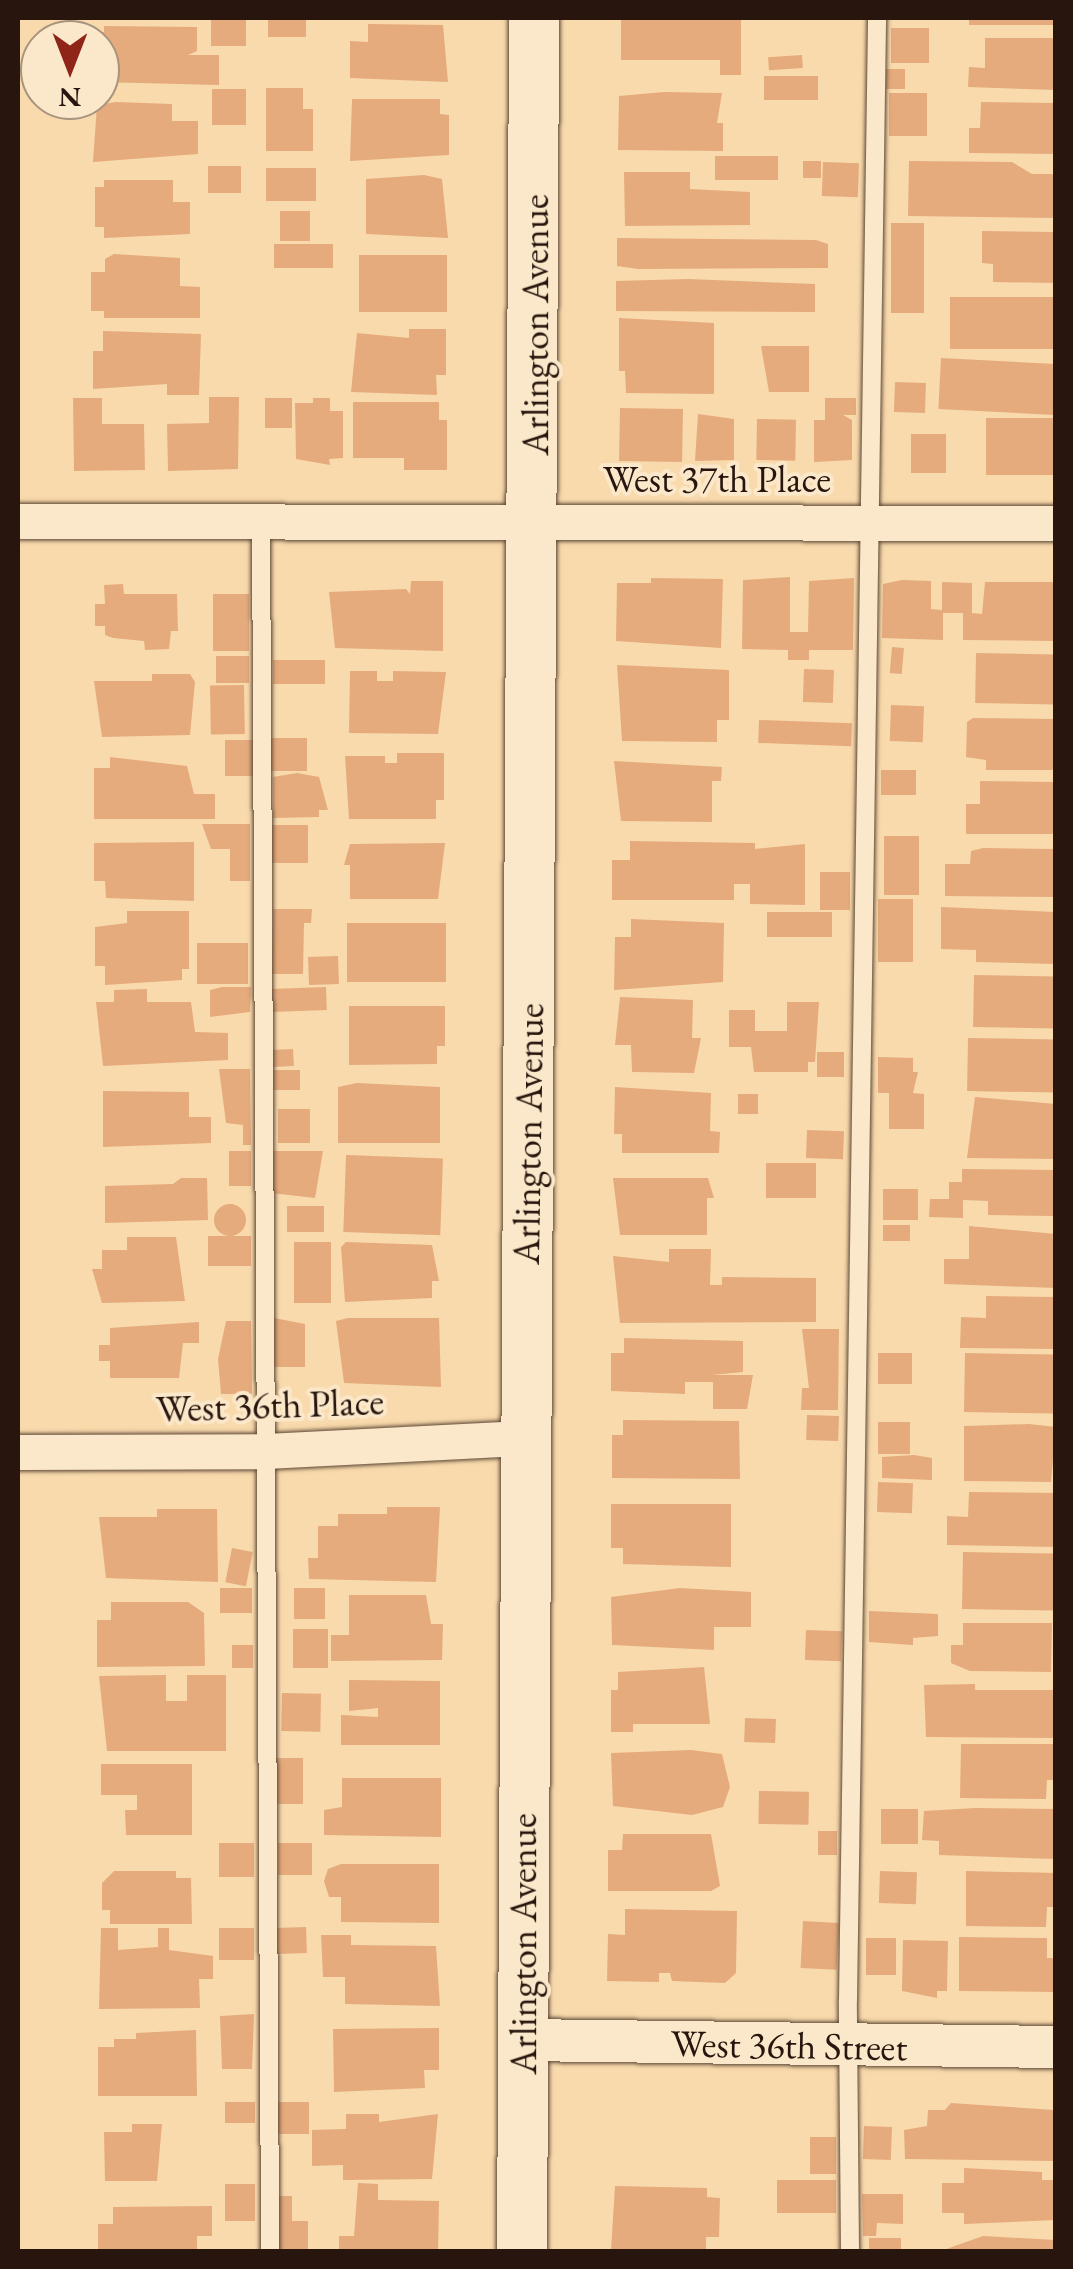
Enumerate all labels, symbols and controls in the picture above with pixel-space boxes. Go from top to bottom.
north arrow [20,20,120,120]
text: N [59,80,81,116]
street label: Arlington Avenue [512,194,558,456]
street label: West 37th Place [603,456,831,502]
street label: Arlington Avenue [503,1003,553,1265]
street label: West 36th Place [155,1378,385,1432]
street label: Arlington Avenue [500,1813,546,2075]
street label: West 36th Street [670,2020,908,2070]

